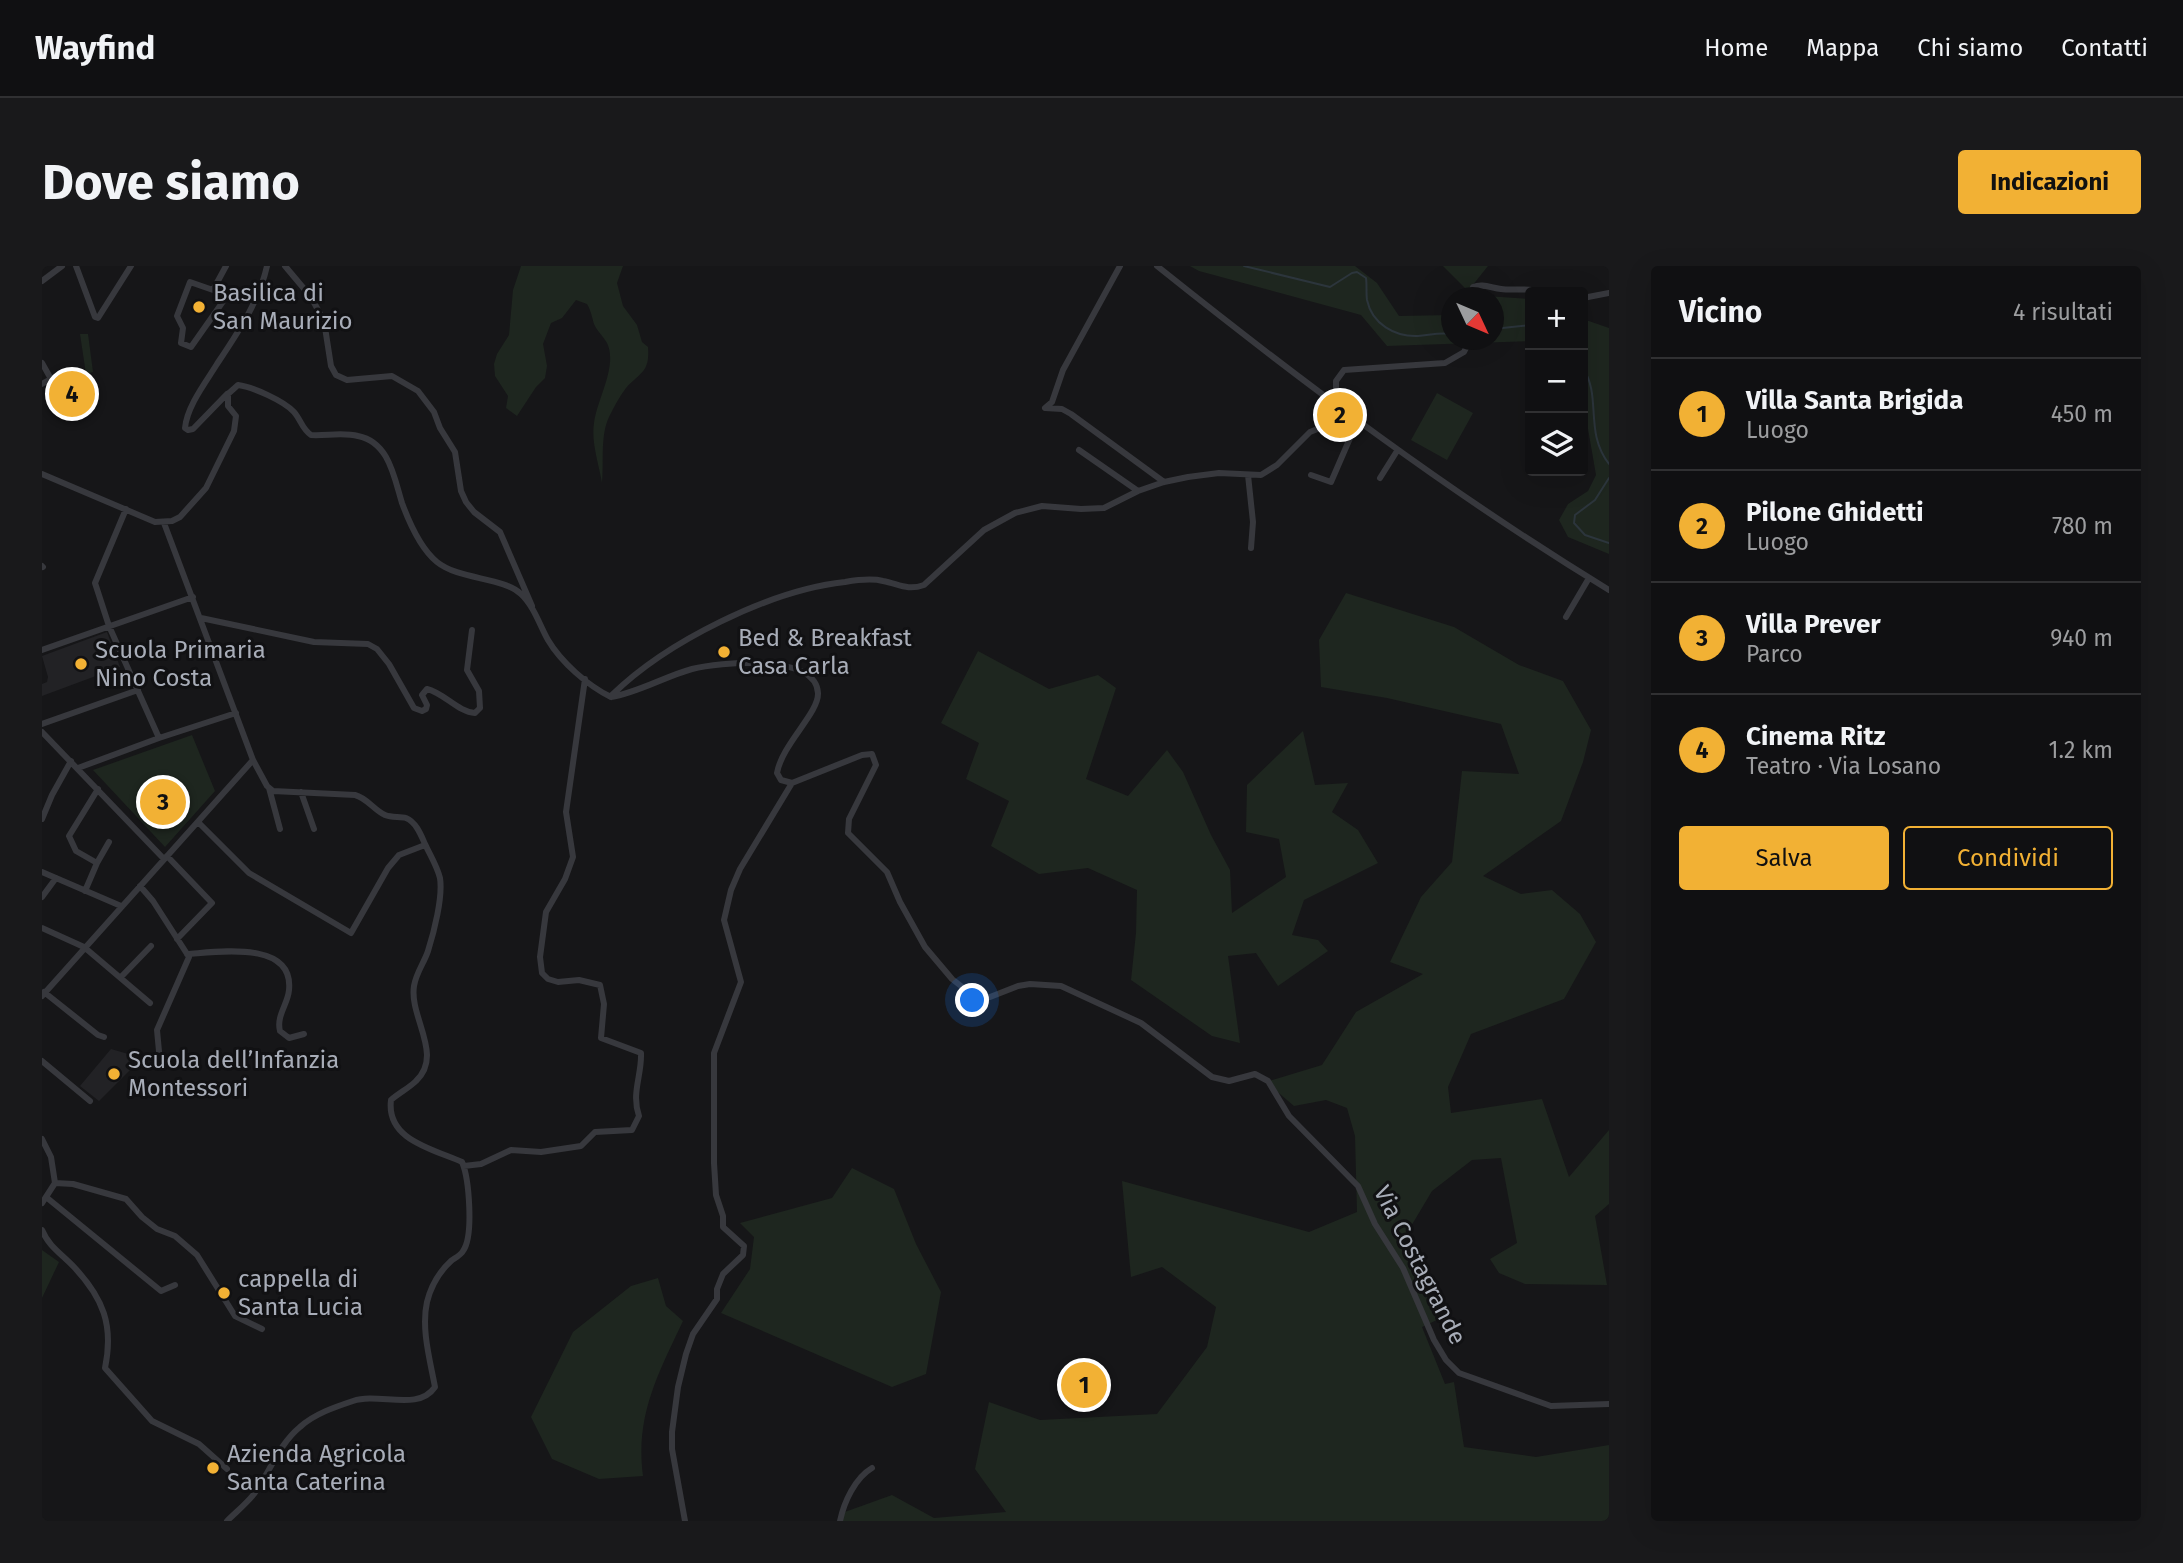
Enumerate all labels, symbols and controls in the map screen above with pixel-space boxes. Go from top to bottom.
text: Wayfind [35,28,155,68]
text: Home [1704,34,1768,62]
text: Mappa [1806,34,1879,62]
text: Chi siamo [1917,34,2023,62]
text: Contatti [2061,34,2148,62]
button: Indicazioni [1958,150,2141,214]
text: Dove siamo [42,153,300,212]
place label: Basilica di San Maurizio [213,279,353,335]
north arrow [1441,287,1504,350]
map controls [1525,287,1588,476]
button: + [1525,287,1588,350]
text: Vicino [1679,294,1762,330]
text: 4 risultati [2013,298,2113,326]
marker: Basilica di San Maurizio [191,299,207,315]
button: − [1525,350,1588,413]
pin: 4 [49,368,95,420]
text: Villa Santa Brigida [1746,385,1963,416]
pin: 2 [1317,389,1363,441]
text: 1 [1697,400,1707,428]
text: 450 m [2051,400,2113,428]
button: layers [1525,413,1588,476]
text: Luogo [1746,416,1809,444]
text: Pilone Ghidetti [1746,497,1924,528]
text: 2 [1696,512,1708,540]
text: 780 m [2052,512,2113,540]
text: Luogo [1746,528,1809,556]
text: Villa Prever [1746,609,1881,640]
place label: Bed & Breakfast Casa Carla [738,624,912,680]
text: 3 [1696,624,1708,652]
text: 940 m [2050,624,2113,652]
place label: Scuola Primaria Nino Costa [95,636,266,692]
text: Parco [1746,640,1803,668]
marker: Bed & Breakfast Casa Carla [716,644,732,660]
marker: Scuola Primaria Nino Costa [73,656,89,672]
text: Cinema Ritz [1746,721,1885,752]
text: 4 [1696,736,1709,764]
text: 1.2 km [2049,736,2113,764]
text: Teatro · Via Losano [1746,752,1941,780]
pin: 3 [140,776,186,828]
button: Salva [1679,826,1889,890]
button: Condividi [1903,826,2113,890]
your location [955,983,989,1017]
place label: Scuola dell’Infanzia Montessori [128,1046,339,1102]
marker: Scuola dell’Infanzia Montessori [106,1066,122,1082]
street label: Via Costagrande [1368,1181,1472,1349]
place label: cappella di Santa Lucia [238,1265,363,1321]
marker: cappella di Santa Lucia [216,1285,232,1301]
pin: 1 [1061,1359,1107,1411]
place label: Azienda Agricola Santa Caterina [227,1440,406,1496]
marker: Azienda Agricola Santa Caterina [205,1460,221,1476]

